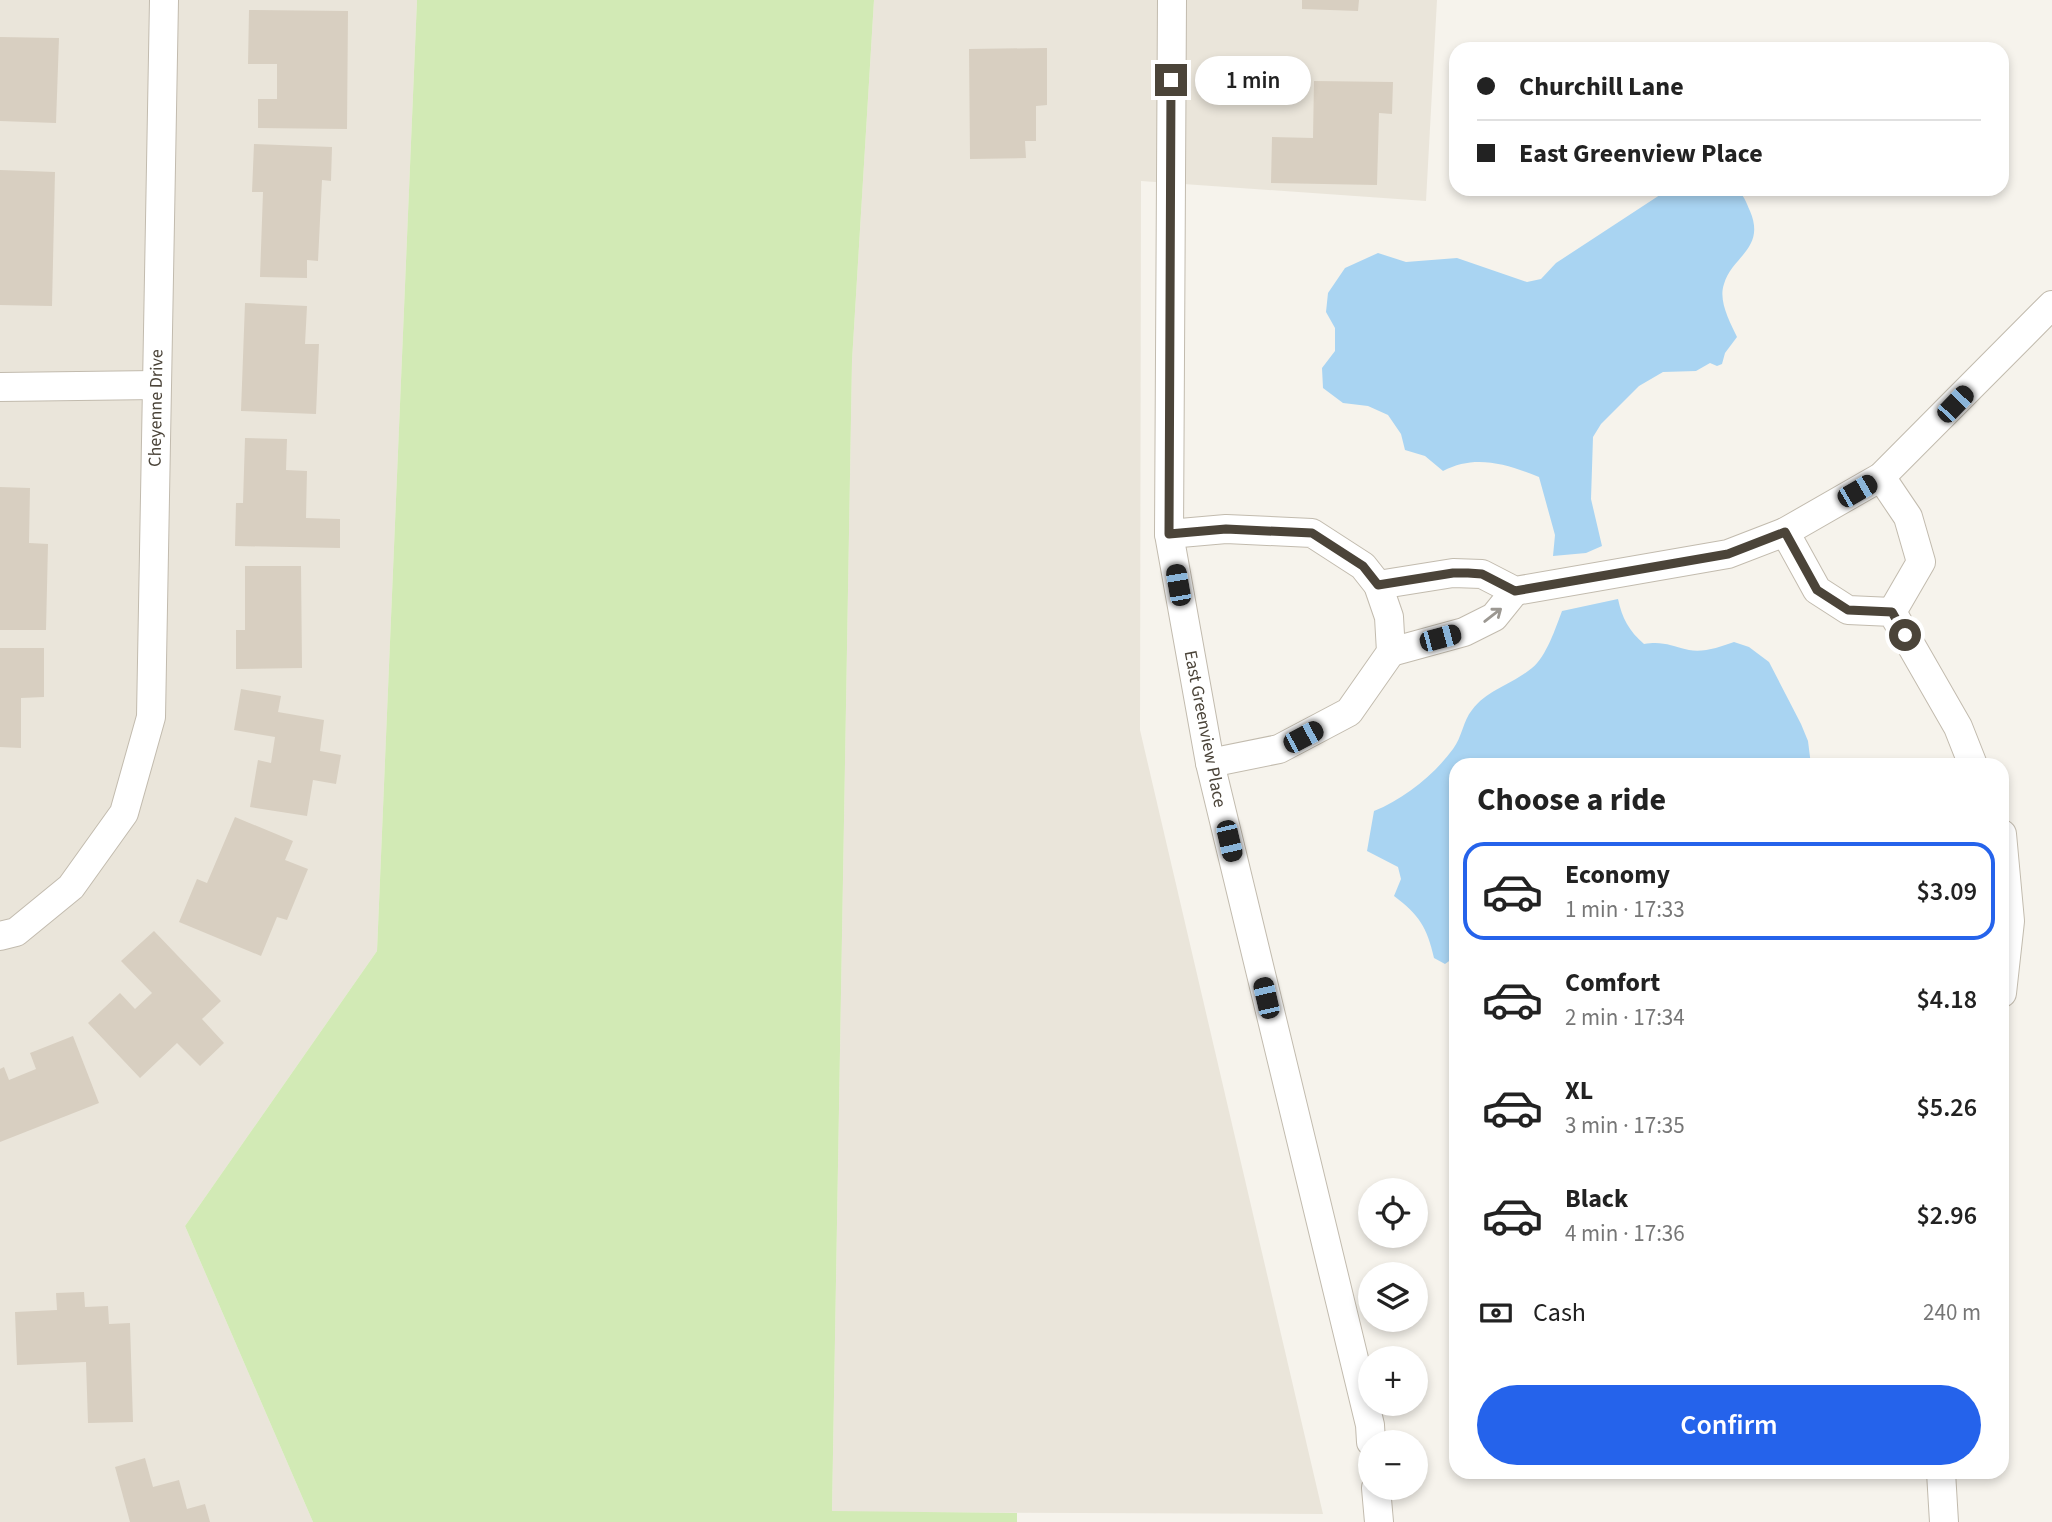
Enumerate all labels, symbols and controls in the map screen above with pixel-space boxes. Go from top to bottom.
callout: 1 min [1196,56,1311,104]
route end [1155,64,1187,96]
text: 1 min [1226,64,1280,97]
text: Churchill Lane [1519,68,1684,105]
text: East Greenview Place [1519,135,1763,172]
street label: Cheyenne Drive [142,349,170,467]
car [1933,382,1978,426]
car [1834,471,1881,511]
car [1165,562,1192,608]
one-way arrow [1483,608,1501,623]
route start [1889,619,1921,651]
car [1417,622,1464,654]
street label: East Greenview Place [1178,648,1232,810]
car [1280,718,1327,756]
text: Choose a ride [1477,777,1666,823]
car [1215,818,1244,864]
text: Economy [1565,856,1670,893]
icon: car [1481,860,1544,923]
text: $3.09 [1916,873,1977,910]
text: 1 min · 17:33 [1565,893,1685,926]
text: Comfort [1565,964,1660,1001]
icon: car [1481,968,1544,1031]
car [1252,975,1281,1021]
text: $4.18 [1916,981,1977,1018]
text: 2 min · 17:34 [1565,1001,1685,1034]
text: XL [1565,1072,1593,1109]
icon: car [1481,1076,1544,1139]
text: $5.26 [1916,1089,1977,1126]
text: 3 min · 17:35 [1565,1109,1685,1142]
map controls [1358,1178,1428,1500]
button: locate [1358,1178,1428,1248]
text: Black [1565,1180,1628,1217]
icon: car [1481,1184,1544,1247]
text: $2.96 [1916,1197,1977,1234]
text: 4 min · 17:36 [1565,1217,1685,1250]
button: layers [1358,1262,1428,1332]
icon: cash [1477,1294,1515,1332]
text: Cash [1533,1294,1586,1331]
text: 240 m [1923,1296,1981,1329]
button: + [1358,1346,1428,1416]
button: Confirm [1477,1385,1981,1465]
button: − [1358,1430,1428,1500]

